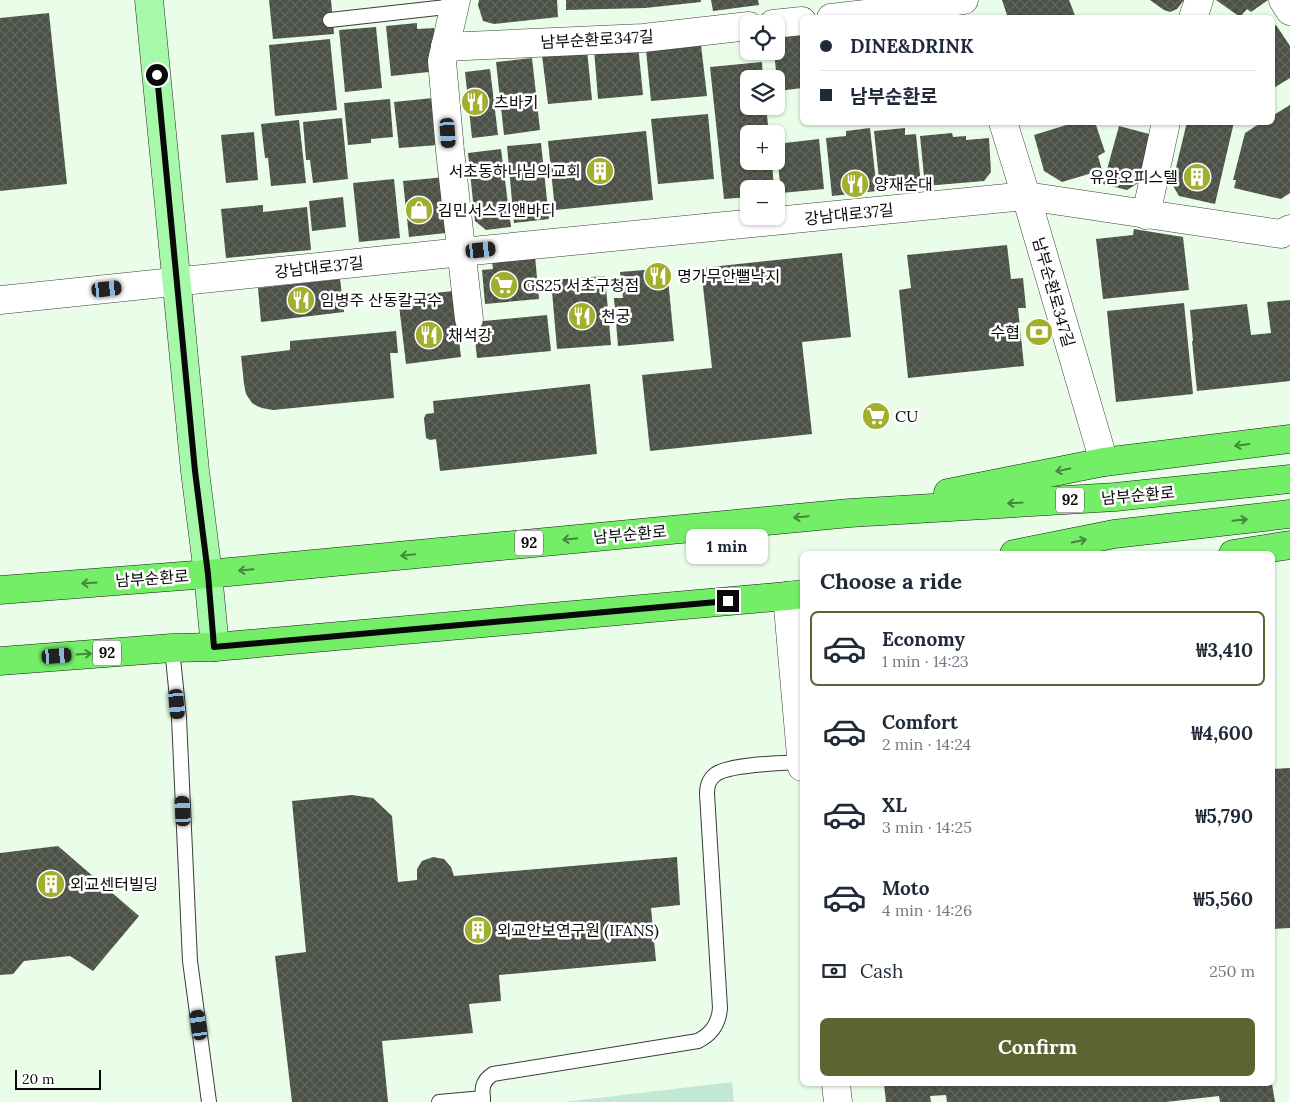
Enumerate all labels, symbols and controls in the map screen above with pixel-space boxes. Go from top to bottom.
map controls [740,15,785,225]
button: locate [740,15,785,60]
street label: 남부순환로347길 [540,26,654,52]
text: DINE&DRINK [850,34,974,58]
route start [146,64,168,86]
button: layers [740,70,785,115]
text: 남부순환로 [850,84,937,108]
restaurant icon: 츠바키 [460,87,490,117]
place label: 츠바키 [494,92,538,112]
car [439,118,456,148]
button: + [740,125,785,170]
building icon: 서초동하나님의교회 [585,156,615,186]
place label: 서초동하나님의교회 [449,161,581,181]
building icon: 유암오피스텔 [1182,162,1212,192]
place label: 유암오피스텔 [1090,167,1178,187]
restaurant icon: 양재순대 [840,169,870,199]
place label: 양재순대 [874,174,933,194]
button: − [740,180,785,225]
shop icon: 김민서스킨앤바디 [404,195,434,225]
street label: 강남대로37길 [803,199,895,229]
place label: 김민서스킨앤바디 [438,200,556,220]
street label: 남부순환로347길 [1029,235,1079,349]
car [465,241,496,259]
street label: 강남대로37길 [273,252,365,282]
restaurant icon: 명가무안뻘낙지 [643,261,673,291]
place label: 명가무안뻘낙지 [677,266,780,286]
supermarket icon: GS25 서초구청점 [489,270,519,300]
place label: GS25 서초구청점 [523,275,639,295]
car [91,280,122,298]
restaurant icon: 임병주 산동칼국수 [286,285,316,315]
place label: 임병주 산동칼국수 [320,290,442,310]
restaurant icon: 천궁 [567,301,597,331]
place label: 천궁 [601,306,630,326]
bank icon: 수협 [1024,317,1054,347]
restaurant icon: 채석강 [414,320,444,350]
place label: 수협 [991,322,1020,342]
place label: 채석강 [448,325,492,345]
supermarket icon: CU [861,401,891,431]
place label: CU [895,406,918,426]
one-way arrow [1234,440,1250,450]
one-way arrow [1056,466,1072,475]
street label: 남부순환로 [1100,482,1176,508]
road number: 92 [1056,488,1084,512]
one-way arrow [1007,499,1023,508]
one-way arrow [793,512,809,522]
one-way arrow [1232,515,1248,525]
street label: 남부순환로 [592,521,668,547]
callout: 1 min [687,528,769,564]
road number: 92 [515,530,543,556]
one-way arrow [562,535,578,544]
text: 1 min [707,536,747,556]
one-way arrow [1071,536,1087,545]
one-way arrow [400,550,416,560]
street label: 남부순환로 [115,565,190,591]
one-way arrow [238,566,254,575]
text: Choose a ride [820,567,962,595]
one-way arrow [82,578,98,588]
route end [717,590,739,612]
icon: car [822,626,867,671]
text: Economy [882,627,965,651]
text: ₩3,410 [1196,638,1253,662]
road number: 92 [93,640,121,666]
car [41,647,72,665]
one-way arrow [75,650,91,659]
text: 1 min · 14:23 [882,651,969,671]
car [168,688,185,720]
icon: car [822,709,867,754]
text: Comfort [882,710,958,734]
text: ₩4,600 [1192,721,1253,745]
text: 2 min · 14:24 [882,734,971,754]
icon: car [822,792,867,837]
text: XL [882,793,907,817]
car [174,796,191,826]
text: ₩5,790 [1195,804,1253,828]
text: 3 min · 14:25 [882,817,972,837]
building icon: 외교센터빌딩 [36,869,66,899]
place label: 외교센터빌딩 [70,874,158,894]
icon: car [822,875,867,920]
text: Moto [882,876,929,900]
text: ₩5,560 [1194,887,1253,911]
text: 4 min · 14:26 [882,900,972,920]
building icon: 외교안보연구원 (IFANS) [463,915,493,945]
place label: 외교안보연구원 (IFANS) [497,920,659,941]
icon: cash [820,957,848,985]
text: Cash [860,959,903,983]
text: 250 m [1209,961,1255,981]
car [189,1009,208,1041]
button: Confirm [820,1018,1255,1076]
scale bar [15,1067,101,1090]
text: 20 m [22,1070,54,1088]

